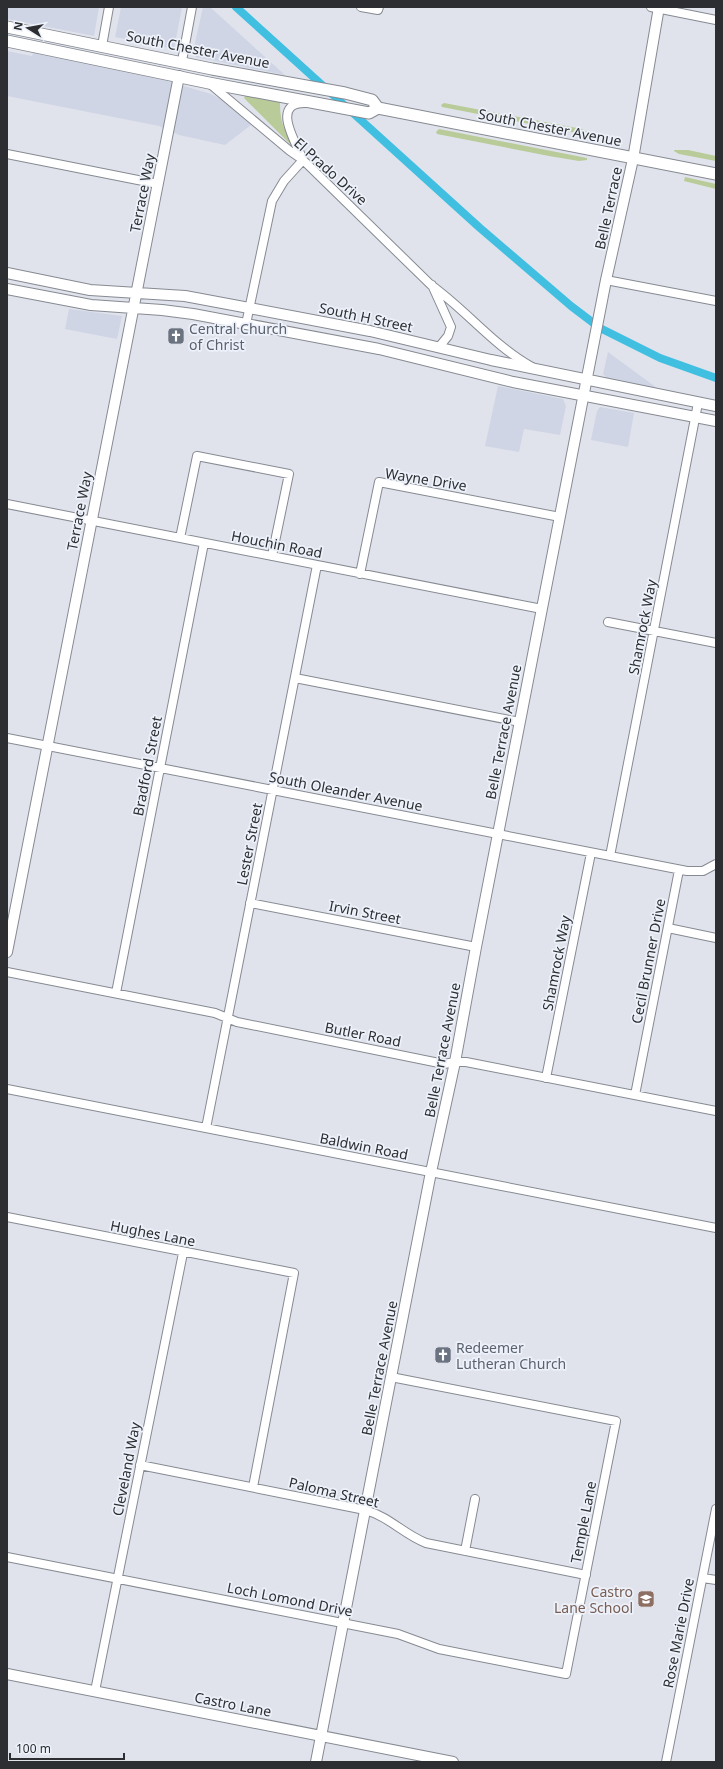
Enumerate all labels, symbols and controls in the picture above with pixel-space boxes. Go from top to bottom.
north arrow [8,8,48,48]
text: N [9,20,26,32]
street label: South Chester Avenue [125,26,271,72]
street label: South Chester Avenue [477,104,623,150]
street label: El Prado Drive [290,133,372,209]
street label: Terrace Way [125,151,159,234]
street label: Belle Terrace [590,165,626,251]
street label: South H Street [317,298,415,336]
place label: Central Church of Christ [189,319,287,354]
church icon: Central Church of Christ [166,326,186,346]
street label: Wayne Drive [384,463,468,495]
street label: Terrace Way [62,469,96,552]
street label: Houchin Road [230,526,324,562]
street label: Shamrock Way [623,577,661,676]
street label: Belle Terrace Avenue [481,663,525,801]
street label: Bradford Street [128,715,166,817]
street label: South Oleander Avenue [268,767,425,815]
street label: Lester Street [232,801,266,887]
street label: Irvin Street [328,896,402,928]
street label: Cecil Brunner Drive [627,897,669,1025]
street label: Shamrock Way [537,913,575,1012]
street label: Belle Terrace Avenue [420,981,464,1119]
street label: Butler Road [323,1017,403,1051]
street label: Baldwin Road [318,1128,410,1164]
street label: Hughes Lane [109,1215,197,1251]
street label: Belle Terrace Avenue [357,1299,401,1437]
place label: Redeemer Lutheran Church [456,1338,566,1373]
church icon: Redeemer Lutheran Church [433,1345,453,1365]
street label: Cleveland Way [108,1420,145,1518]
street label: Paloma Street [287,1472,381,1512]
street label: Temple Lane [566,1479,600,1565]
street label: Rose Marie Drive [658,1576,698,1690]
street label: Loch Lomond Drive [226,1577,355,1621]
place label: Castro Lane School [554,1582,633,1617]
school or university icon: Castro Lane School [636,1589,656,1609]
street label: Castro Lane [193,1687,273,1721]
scale bar [10,1735,124,1761]
text: 100 m [16,1740,51,1757]

